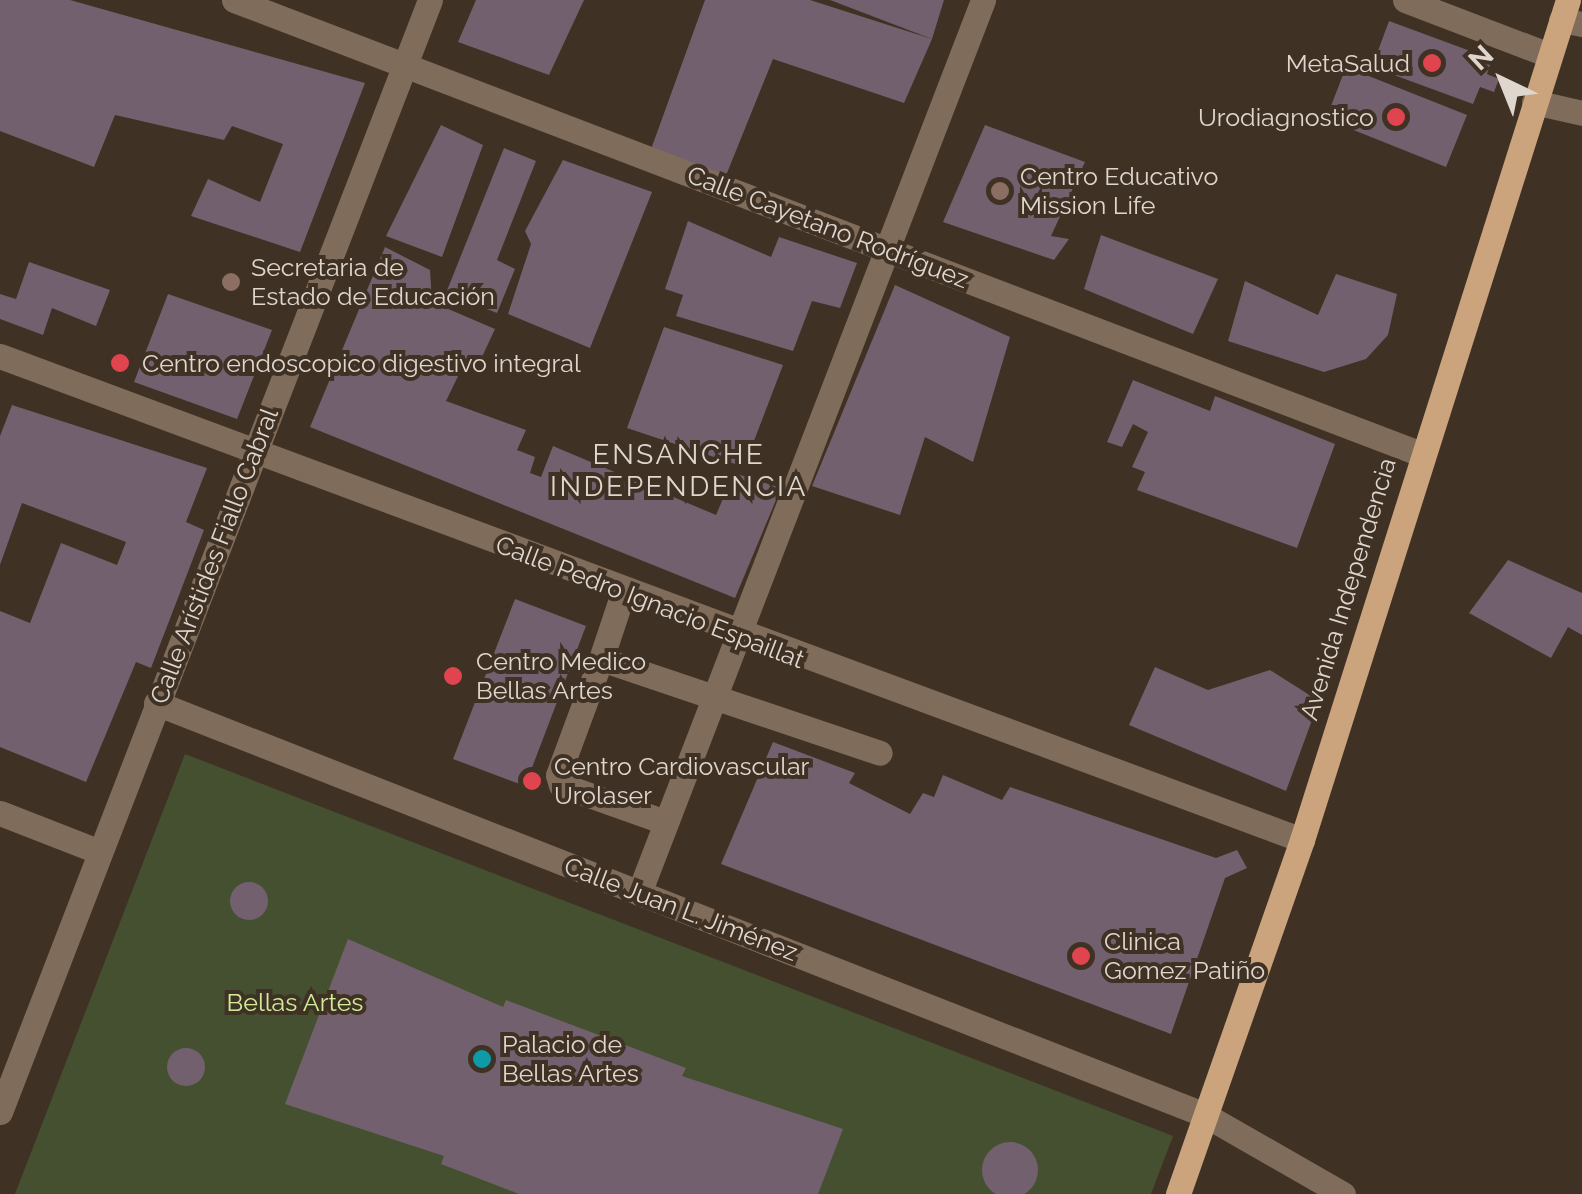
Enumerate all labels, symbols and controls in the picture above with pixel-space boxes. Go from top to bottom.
north arrow [1452,30,1552,130]
text: N [1462,38,1500,77]
place label: MetaSalud [1286,48,1410,78]
marker: MetaSalud [1419,50,1445,76]
place label: Urodiagnostico [1198,102,1374,132]
marker: Urodiagnostico [1383,104,1409,130]
street label: Calle Cayetano Rodríguez [683,159,973,295]
place label: Centro Educativo Mission Life [1020,162,1218,221]
marker: Centro Educativo Mission Life [989,180,1011,202]
place label: Secretaria de Estado de Educación [251,253,495,312]
marker: Secretaria de Estado de Educación [220,271,242,293]
place label: Centro endoscopico digestivo integral [142,348,581,378]
marker: Centro endoscopico digestivo integral [107,350,133,376]
street label: Calle Arístides Fiallo Cabral [144,404,284,708]
district label: ENSANCHE INDEPENDENCIA [550,438,808,504]
street label: Avenida Independencia [1294,454,1402,724]
street label: Calle Pedro Ignacio Espaillat [492,529,808,675]
place label: Centro Medico Bellas Artes [476,647,646,706]
marker: Centro Medico Bellas Artes [440,663,466,689]
place label: Centro Cardiovascular Urolaser [554,752,809,811]
marker: Centro Cardiovascular Urolaser [519,768,545,794]
street label: Calle Juan L. Jiménez [559,850,803,968]
place label: Clinica Gomez Patiño [1104,927,1265,986]
marker: Clinica Gomez Patiño [1068,943,1094,969]
park label: Bellas Artes [226,987,364,1017]
place label: Palacio de Bellas Artes [502,1030,640,1089]
marker: Palacio de Bellas Artes [471,1048,493,1070]

